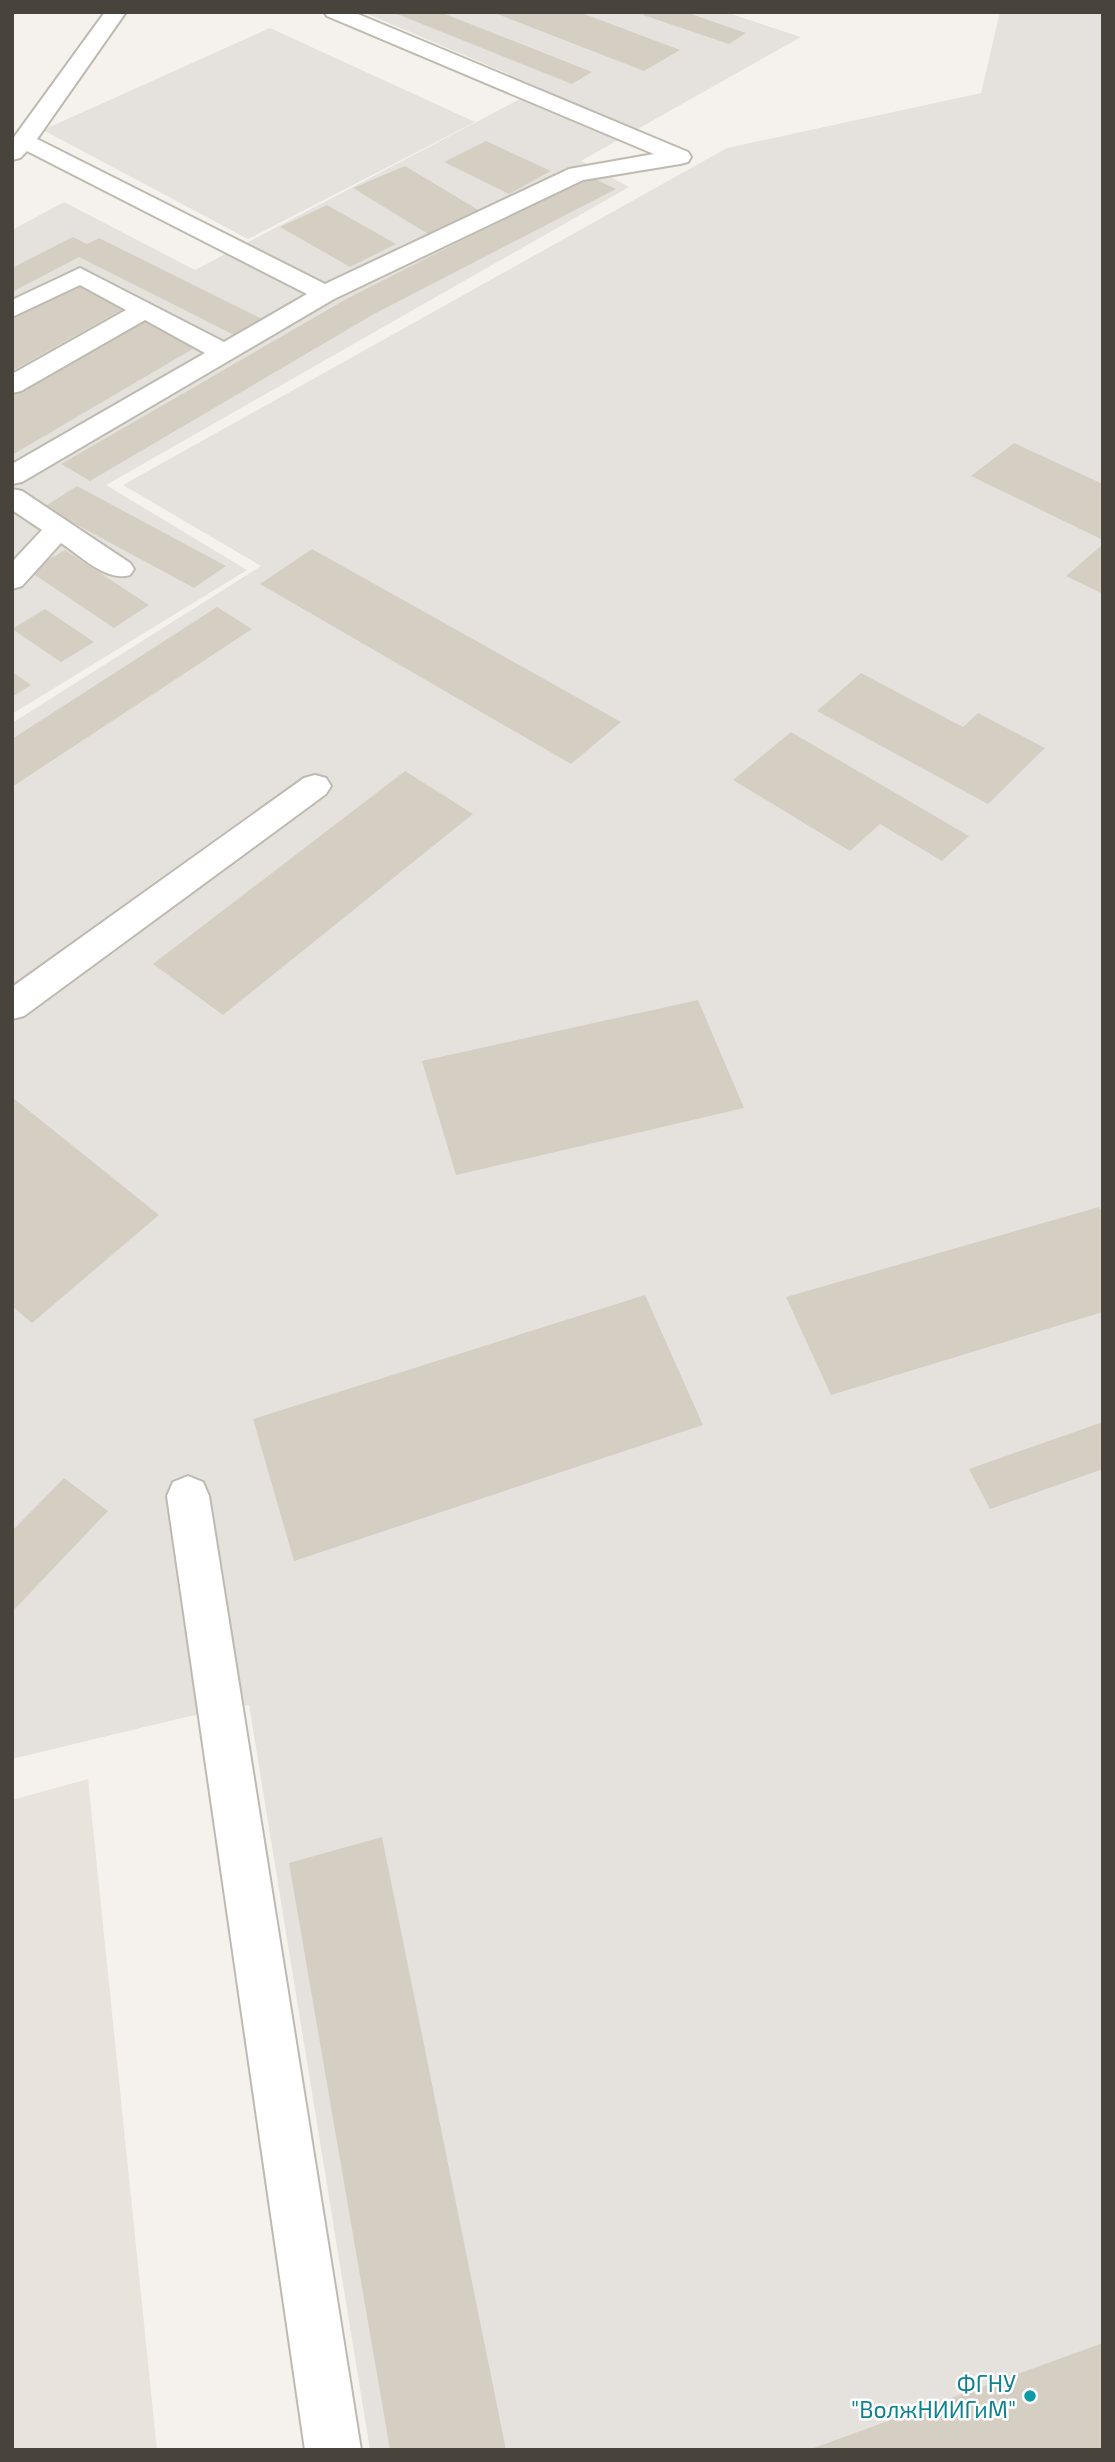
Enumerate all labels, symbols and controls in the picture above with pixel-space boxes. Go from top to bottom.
place label: ФГНУ "ВолжНИИГиМ" [851,2369,1016,2423]
marker: ФГНУ "ВолжНИИГиМ" [1022,2388,1038,2404]

